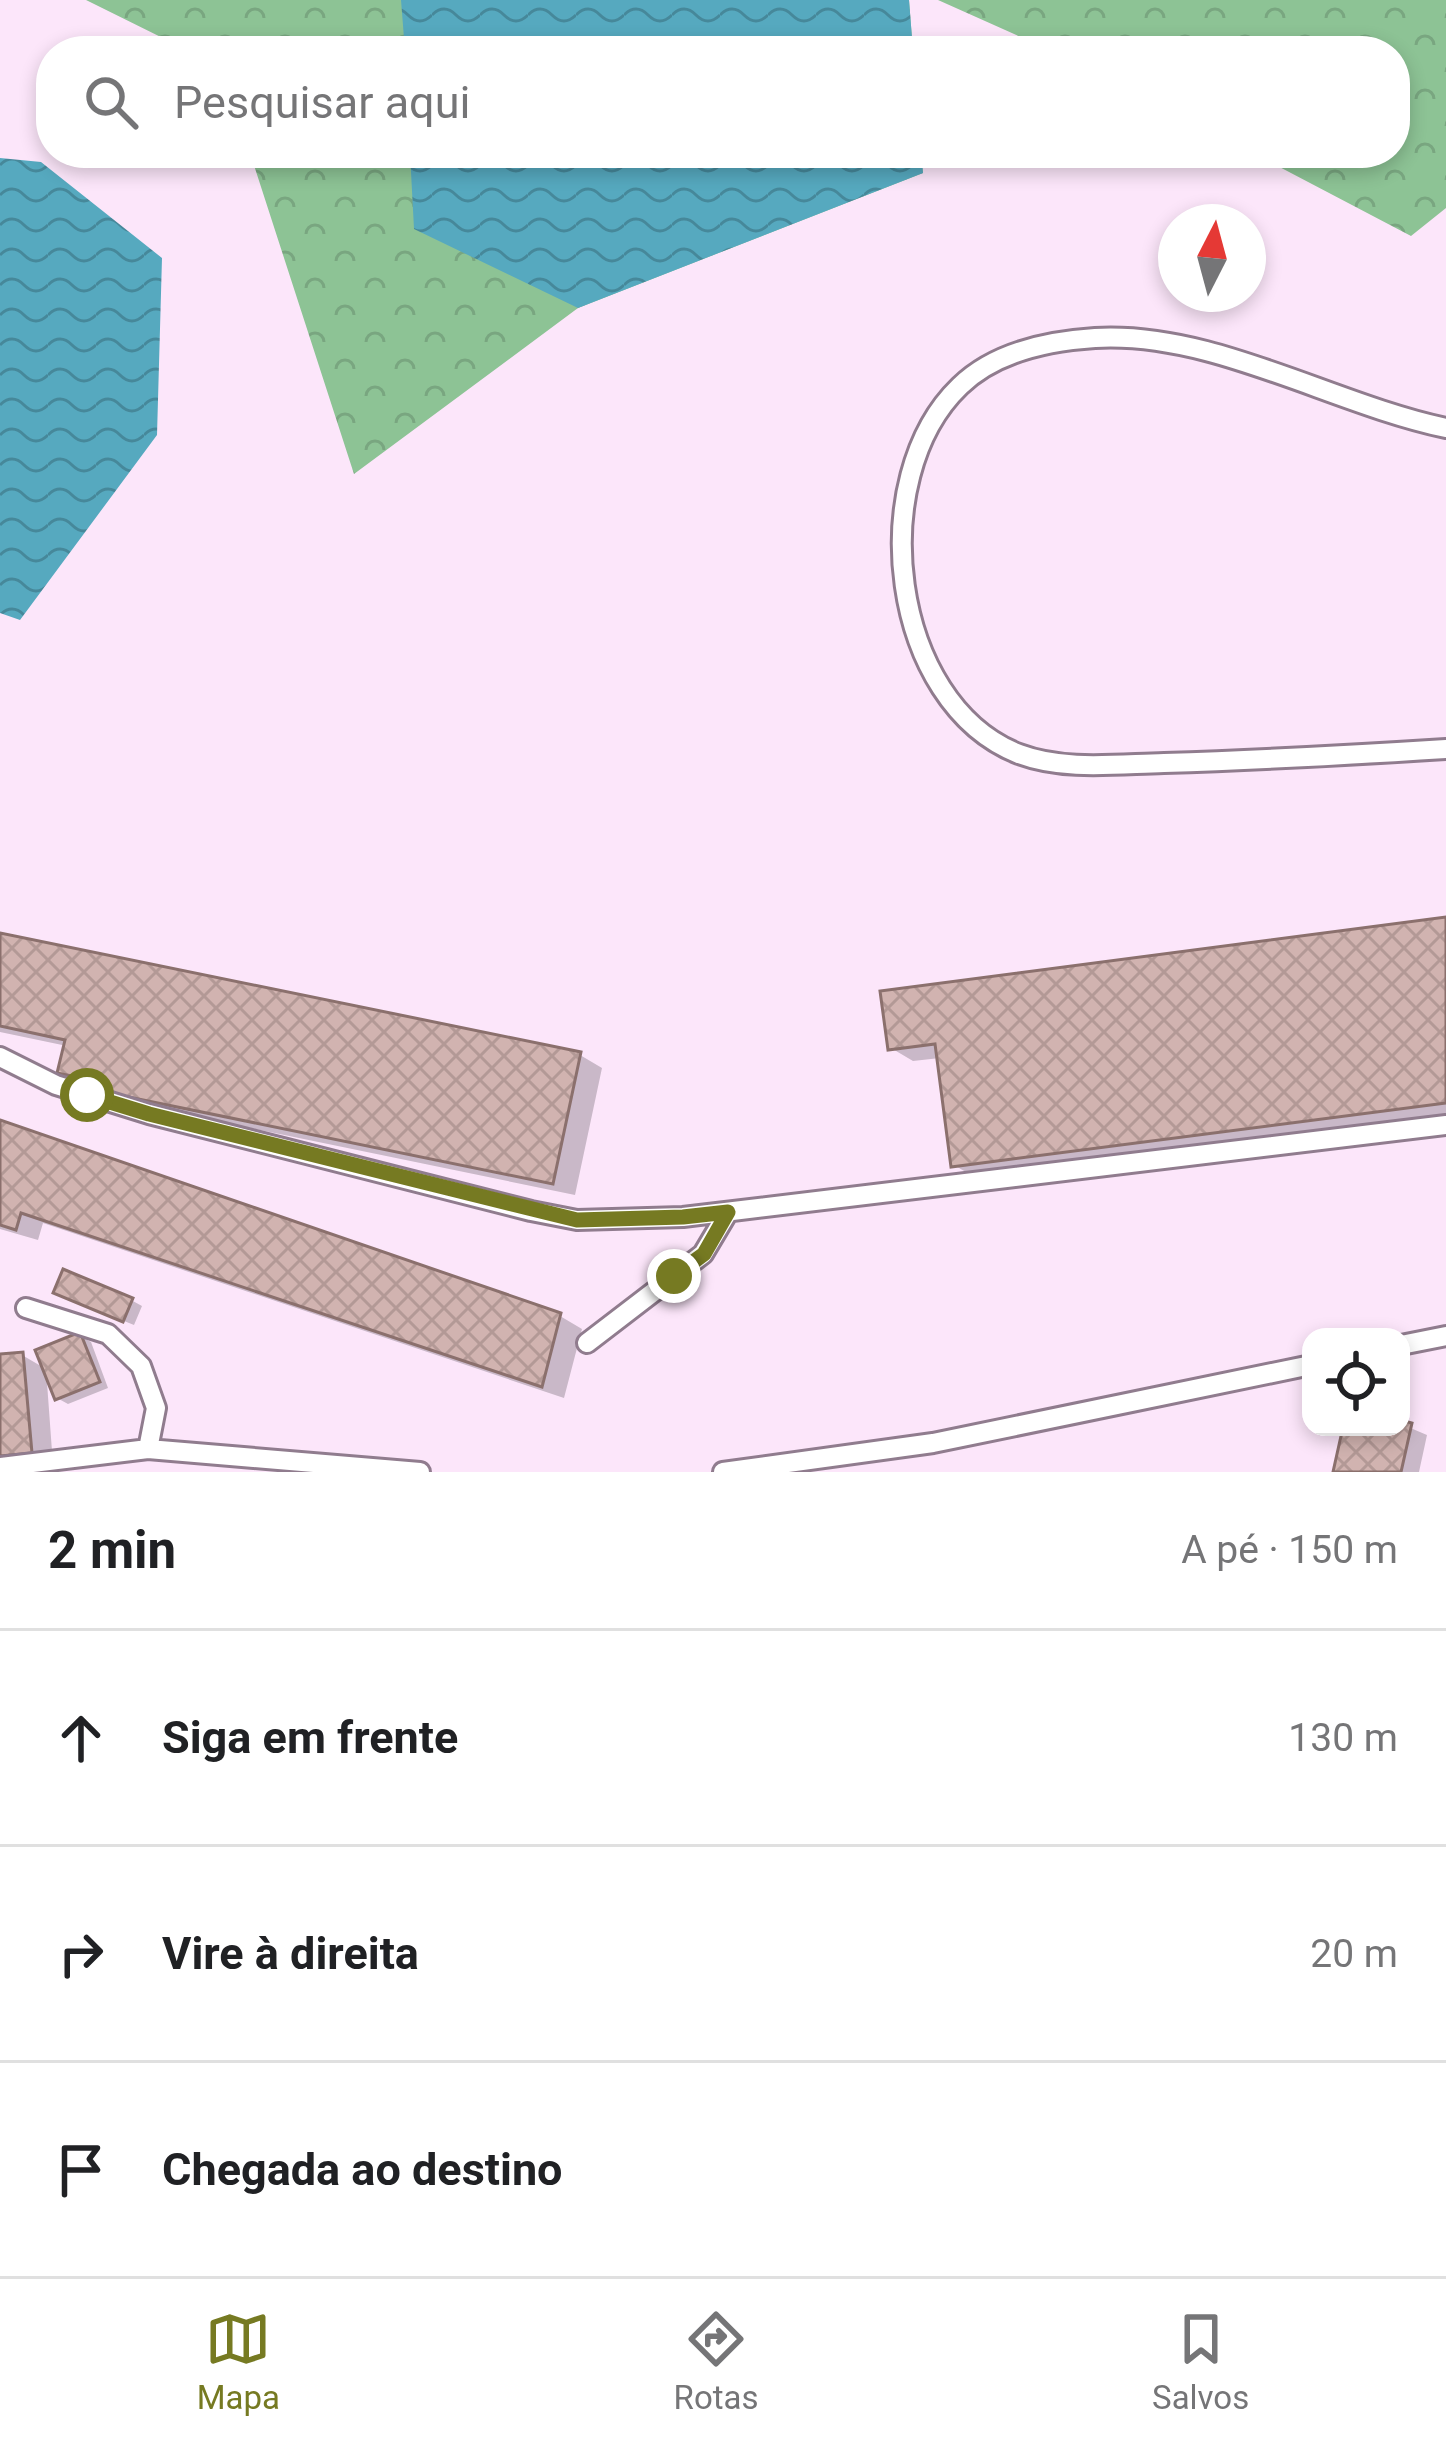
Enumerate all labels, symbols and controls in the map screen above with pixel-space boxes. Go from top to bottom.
search box [36,36,1410,168]
icon: search [78,69,144,135]
text: Pesquisar aqui [174,76,470,129]
north arrow [1158,204,1266,312]
route start [60,1068,114,1122]
route end [647,1249,701,1303]
map controls [1302,1328,1410,1436]
button: locate [1302,1328,1410,1436]
text: 2 min [48,1521,176,1580]
text: A pé · 150 m [1181,1527,1398,1573]
icon: ahead [48,1705,114,1771]
text: Siga em frente [162,1711,458,1764]
text: 130 m [1288,1715,1398,1761]
icon: right [48,1921,114,1987]
text: Vire à direita [162,1927,419,1980]
text: 20 m [1310,1931,1398,1977]
icon: arrive [48,2137,114,2203]
text: Chegada ao destino [162,2143,563,2196]
tab: Mapa [197,2306,280,2417]
tab: Rotas [674,2306,759,2417]
tab: Salvos [1152,2306,1249,2417]

